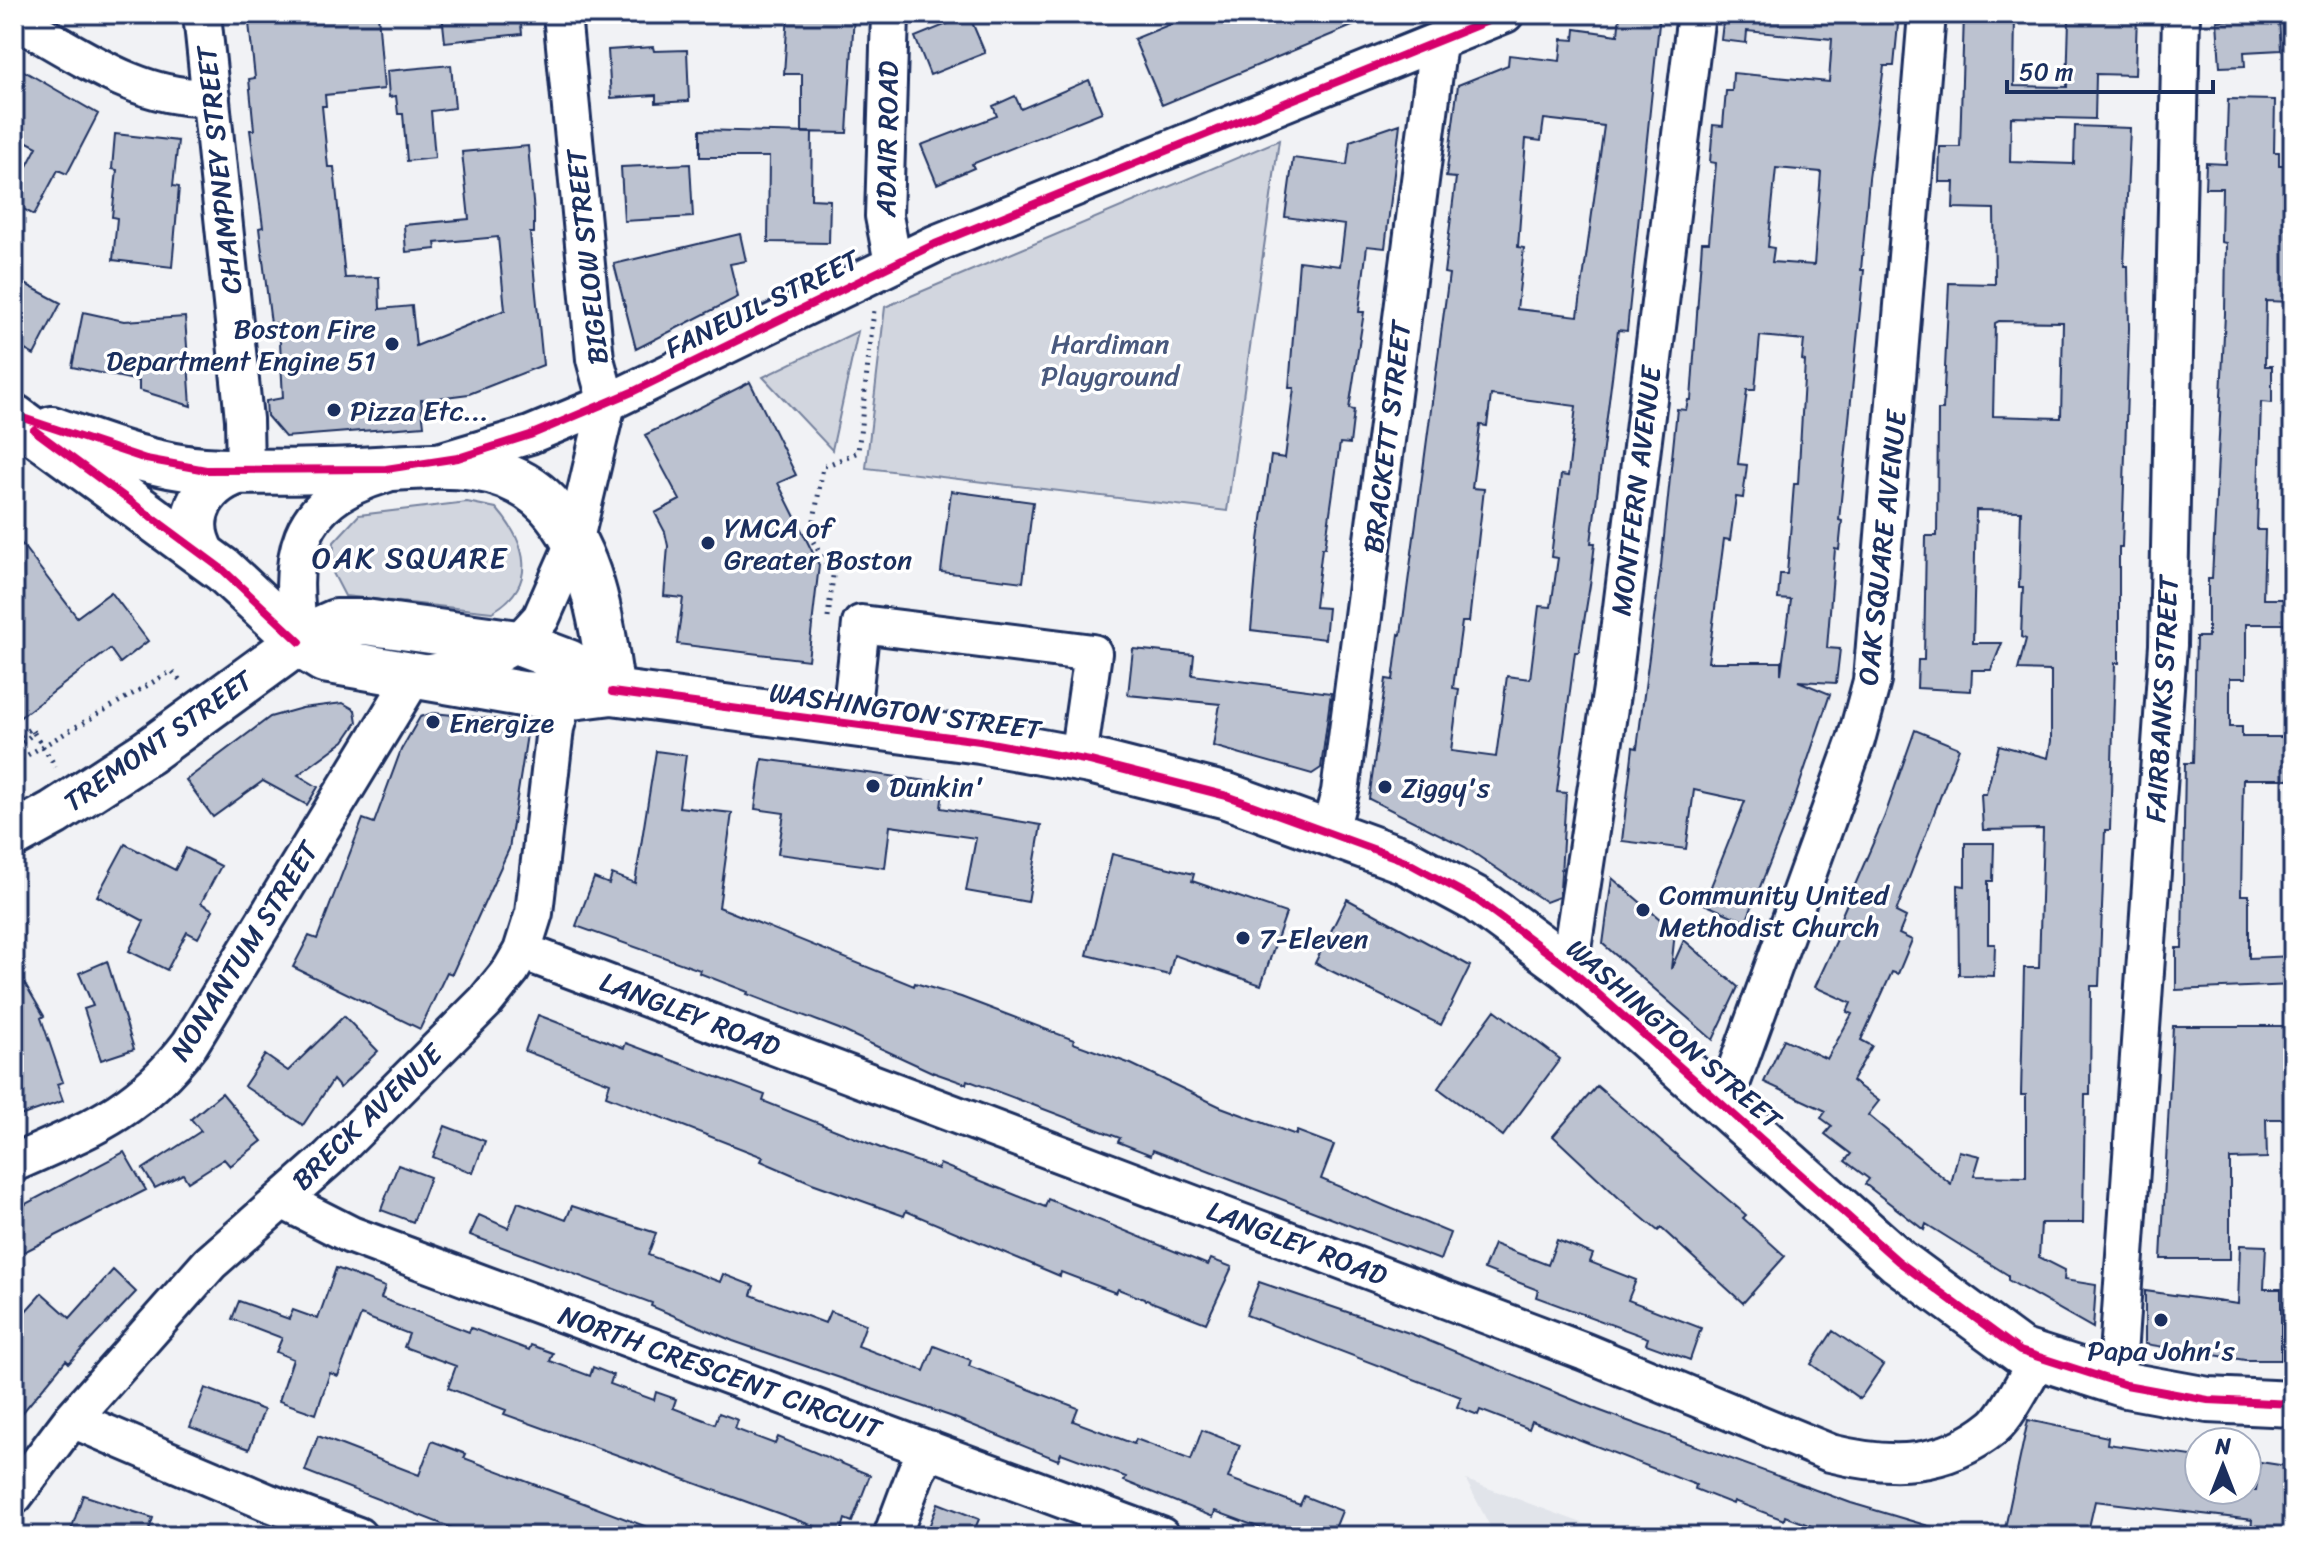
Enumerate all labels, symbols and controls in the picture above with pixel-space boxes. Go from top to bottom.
street label: CHAMPNEY STREET [181,42,256,296]
scale bar [2007,44,2213,94]
text: 50 m [2019,51,2074,93]
street label: ADAIR ROAD [861,60,913,218]
street label: BIGELOW STREET [551,145,623,367]
street label: FANEUIL STREET [656,235,869,372]
place label: Boston Fire Department Engine 51 [106,304,376,385]
street label: BRACKETT STREET [1348,316,1426,556]
park label: Hardiman Playground [1041,319,1181,400]
marker: Boston Fire Department Engine 51 [383,335,401,353]
street label: MONTFERN AVENUE [1596,362,1676,619]
place label: Pizza Etc... [350,386,489,435]
marker: Pizza Etc... [325,401,343,419]
street label: OAK SQUARE AVENUE [1843,407,1921,688]
place label: YMCA of Greater Boston [724,503,912,584]
district label: OAK SQUARE [312,531,509,585]
marker: YMCA of Greater Boston [699,534,717,552]
street label: FAIRBANKS STREET [2131,573,2193,824]
street label: TREMONT STREET [53,656,265,825]
street label: WASHINGTON STREET [766,668,1046,755]
place label: Energize [449,698,554,747]
marker: Energize [424,713,442,731]
place label: Dunkin' [889,762,984,811]
place label: Ziggy's [1401,763,1490,812]
marker: Dunkin' [864,777,882,795]
marker: Ziggy's [1376,778,1394,796]
street label: NONANTUM STREET [156,829,333,1071]
place label: Community United Methodist Church [1659,870,1891,951]
marker: Community United Methodist Church [1634,901,1652,919]
place label: 7-Eleven [1259,914,1369,963]
street label: WASHINGTON STREET [1555,926,1795,1144]
marker: 7-Eleven [1234,929,1252,947]
street label: LANGLEY ROAD [593,957,788,1071]
street label: BRECK AVENUE [280,1031,455,1202]
street label: LANGLEY ROAD [1200,1186,1395,1300]
street label: NORTH CRESCENT CIRCUIT [552,1291,890,1454]
marker: Papa John's [2152,1311,2170,1329]
place label: Papa John's [2087,1326,2235,1375]
north arrow [2183,1426,2263,1506]
text: N [2214,1427,2231,1466]

